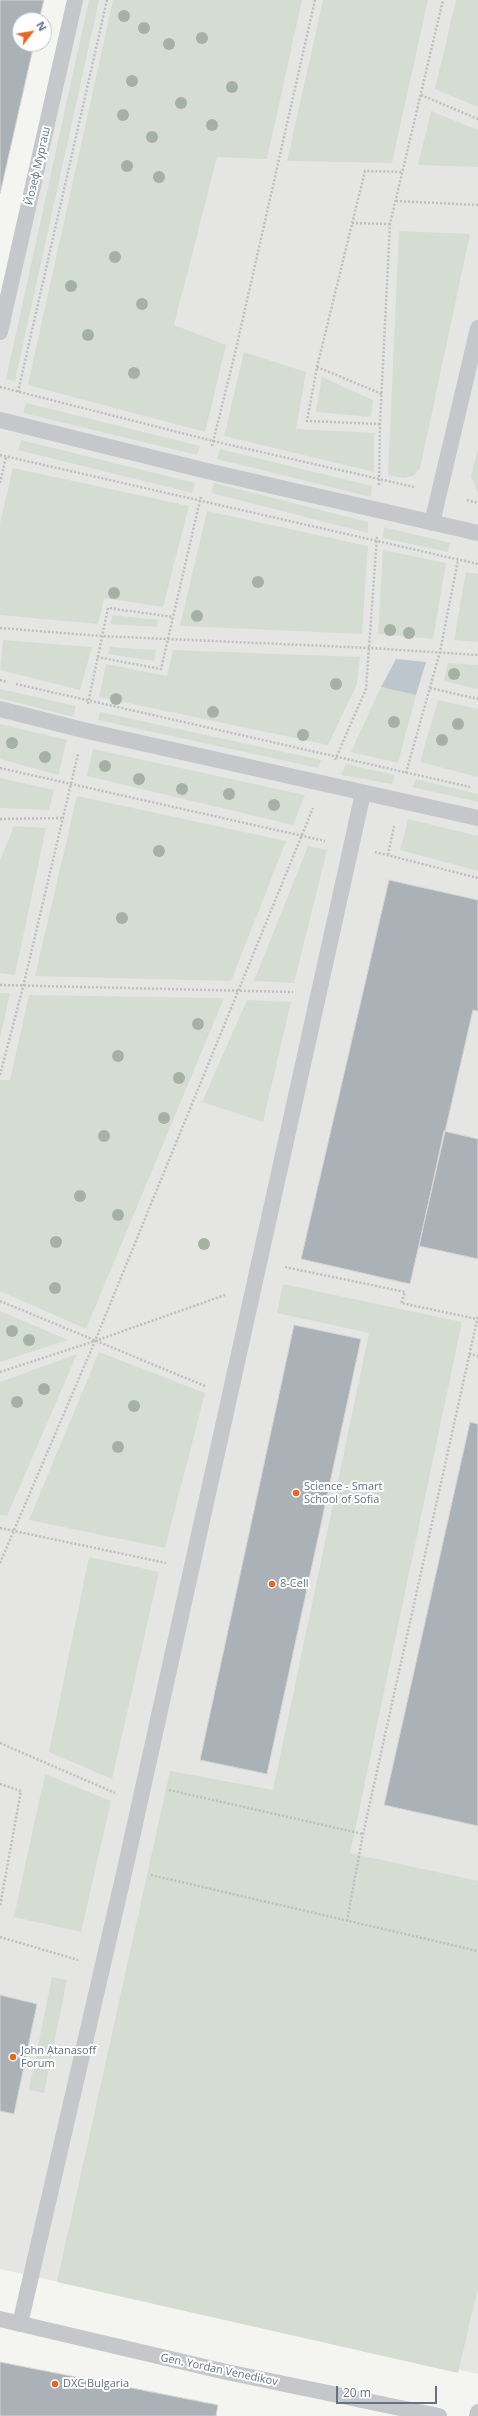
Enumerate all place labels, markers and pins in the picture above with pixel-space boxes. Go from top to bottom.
place label: Science - Smart School of Sofia [304,1480,382,1506]
marker: Science - Smart School of Sofia [291,1488,301,1498]
place label: 8-Cell [280,1577,308,1591]
marker: 8-Cell [267,1579,277,1589]
place label: John Atanasoff Forum [21,2044,96,2070]
marker: John Atanasoff Forum [8,2052,18,2062]
place label: DXC Bulgaria [63,2377,129,2391]
marker: DXC Bulgaria [50,2379,60,2389]

